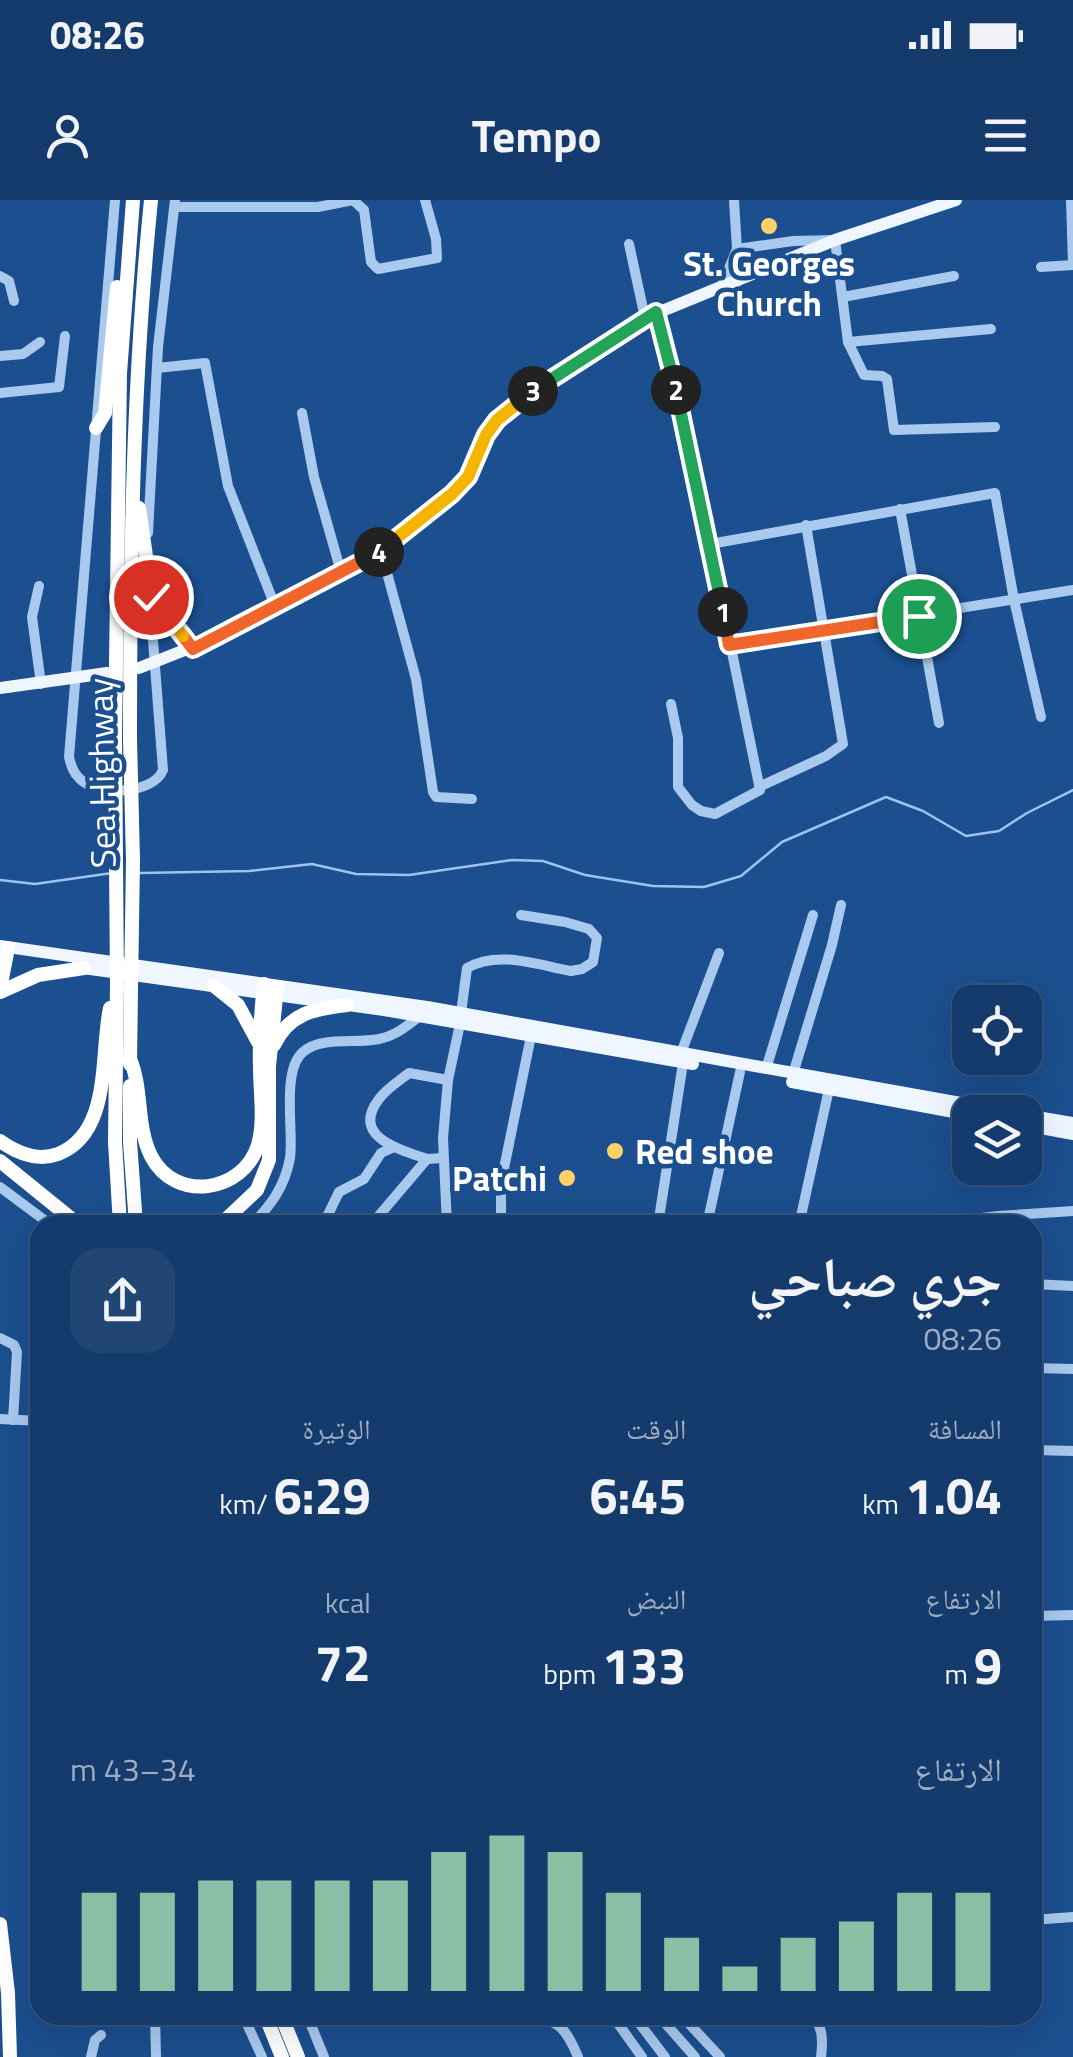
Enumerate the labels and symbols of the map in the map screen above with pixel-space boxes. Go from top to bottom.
marker: St. Georges Church [758,215,780,237]
place label: St. Georges Church [683,236,855,330]
pin: 2 [651,365,701,415]
pin: 3 [508,366,558,416]
pin: 4 [354,527,404,577]
pin [109,555,194,640]
pin [877,574,962,659]
pin: 1 [698,587,748,637]
street label: Sea Highway [72,677,130,869]
place label: Red shoe [635,1124,774,1178]
marker: Red shoe [604,1140,626,1162]
place label: Patchi [452,1151,547,1205]
marker: Patchi [556,1167,578,1189]

